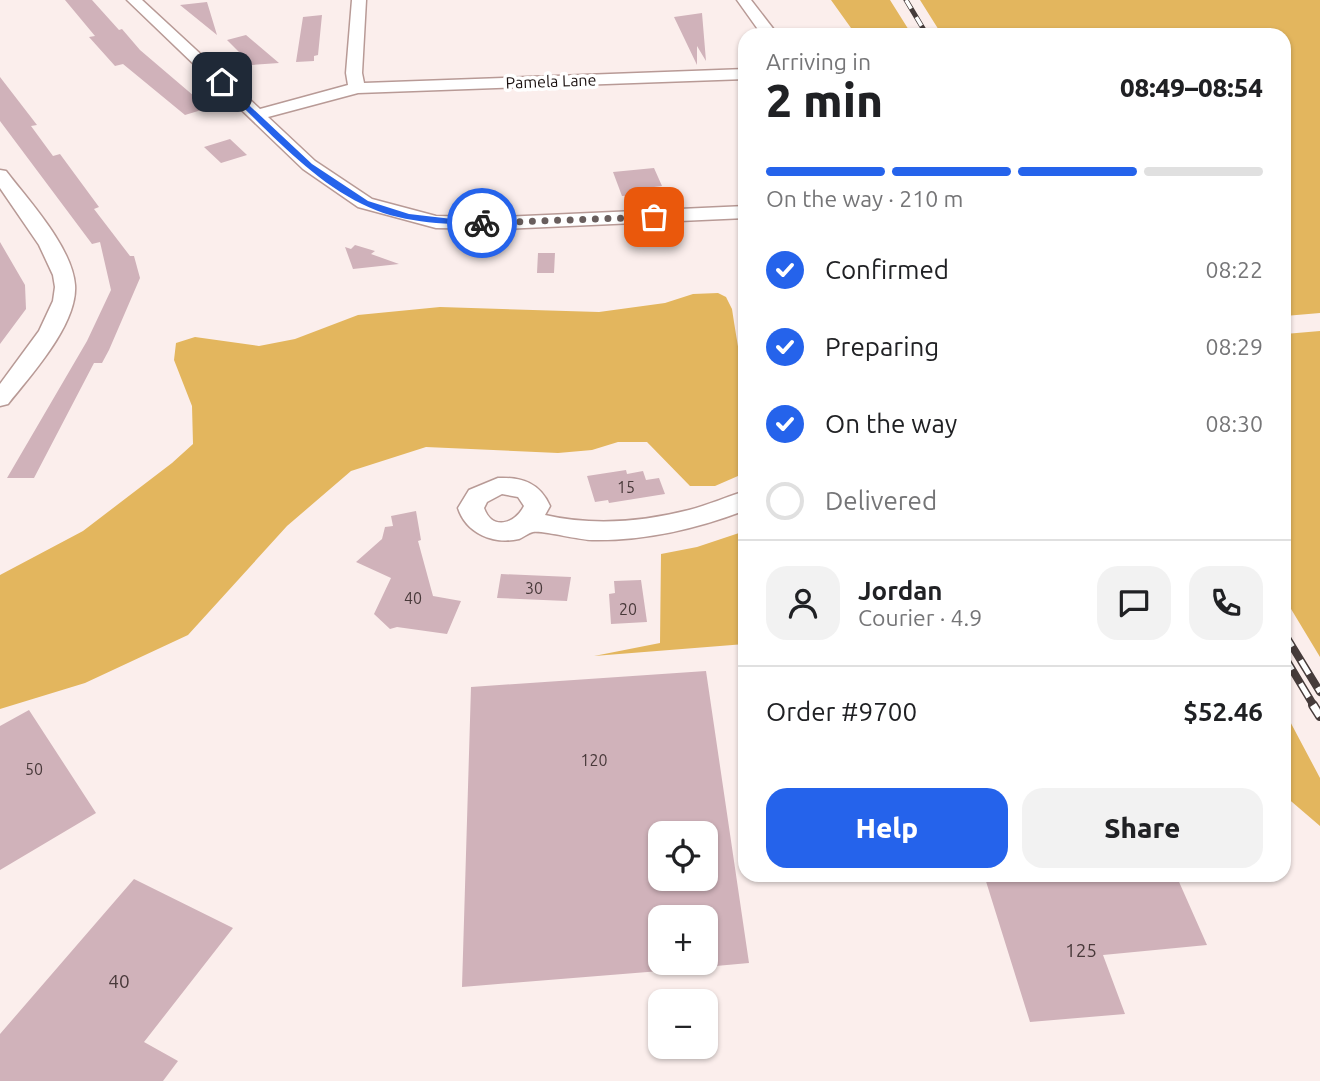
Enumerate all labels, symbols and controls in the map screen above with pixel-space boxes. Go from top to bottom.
text: Arriving in [766,49,871,74]
pin [192,52,252,112]
icon: home [203,63,241,101]
street label: Pamela Lane [505,70,597,92]
text: 08:49–08:54 [1120,73,1263,102]
text: 2 min [766,74,883,126]
text: On the way · 210 m [766,186,963,211]
pin [624,187,684,247]
courier [447,188,517,258]
icon: bag [635,198,673,236]
icon: bike [463,204,501,242]
icon: check [766,251,804,289]
text: Confirmed [825,255,949,284]
text: 08:22 [1205,257,1263,282]
icon: check [766,328,804,366]
text: Preparing [825,332,939,361]
text: 08:29 [1205,334,1263,359]
icon: check [766,405,804,443]
text: On the way [825,409,957,438]
text: 08:30 [1205,411,1263,436]
house number: 15 [617,478,635,496]
text: Delivered [825,486,937,515]
button: person [766,566,840,640]
button: chat [1097,566,1171,640]
button: phone [1189,566,1263,640]
text: Jordan [858,576,943,605]
house number: 30 [525,579,543,597]
house number: 40 [404,589,422,607]
house number: 20 [619,600,637,618]
text: Courier · 4.9 [858,605,982,630]
text: Order #9700 [766,697,917,726]
text: $52.46 [1183,697,1263,726]
house number: 120 [580,751,608,769]
house number: 50 [25,760,43,778]
button: Help [766,788,1008,868]
button: Share [1022,788,1263,868]
map controls [648,821,718,1059]
button: locate [648,821,718,891]
button: + [648,905,718,975]
house number: 125 [1065,939,1097,961]
house number: 40 [108,970,130,992]
button: − [648,989,718,1059]

